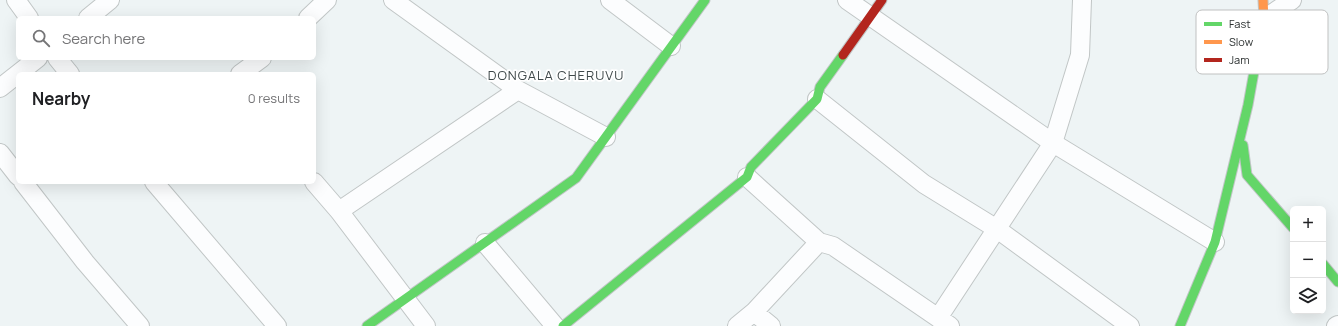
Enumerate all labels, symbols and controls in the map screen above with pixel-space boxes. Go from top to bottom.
legend [1196,10,1328,74]
search box [16,16,316,60]
text: Fast [1229,16,1251,31]
icon: search [30,27,52,49]
text: Search here [62,28,145,49]
text: Slow [1229,34,1254,49]
text: Jam [1229,52,1250,67]
district label: DONGALA CHERUVU [488,66,624,84]
text: Nearby [32,87,90,110]
text: 0 results [248,89,300,107]
map controls [1290,206,1326,314]
button: + [1290,206,1326,242]
button: − [1290,242,1326,278]
button: layers [1290,278,1326,314]

